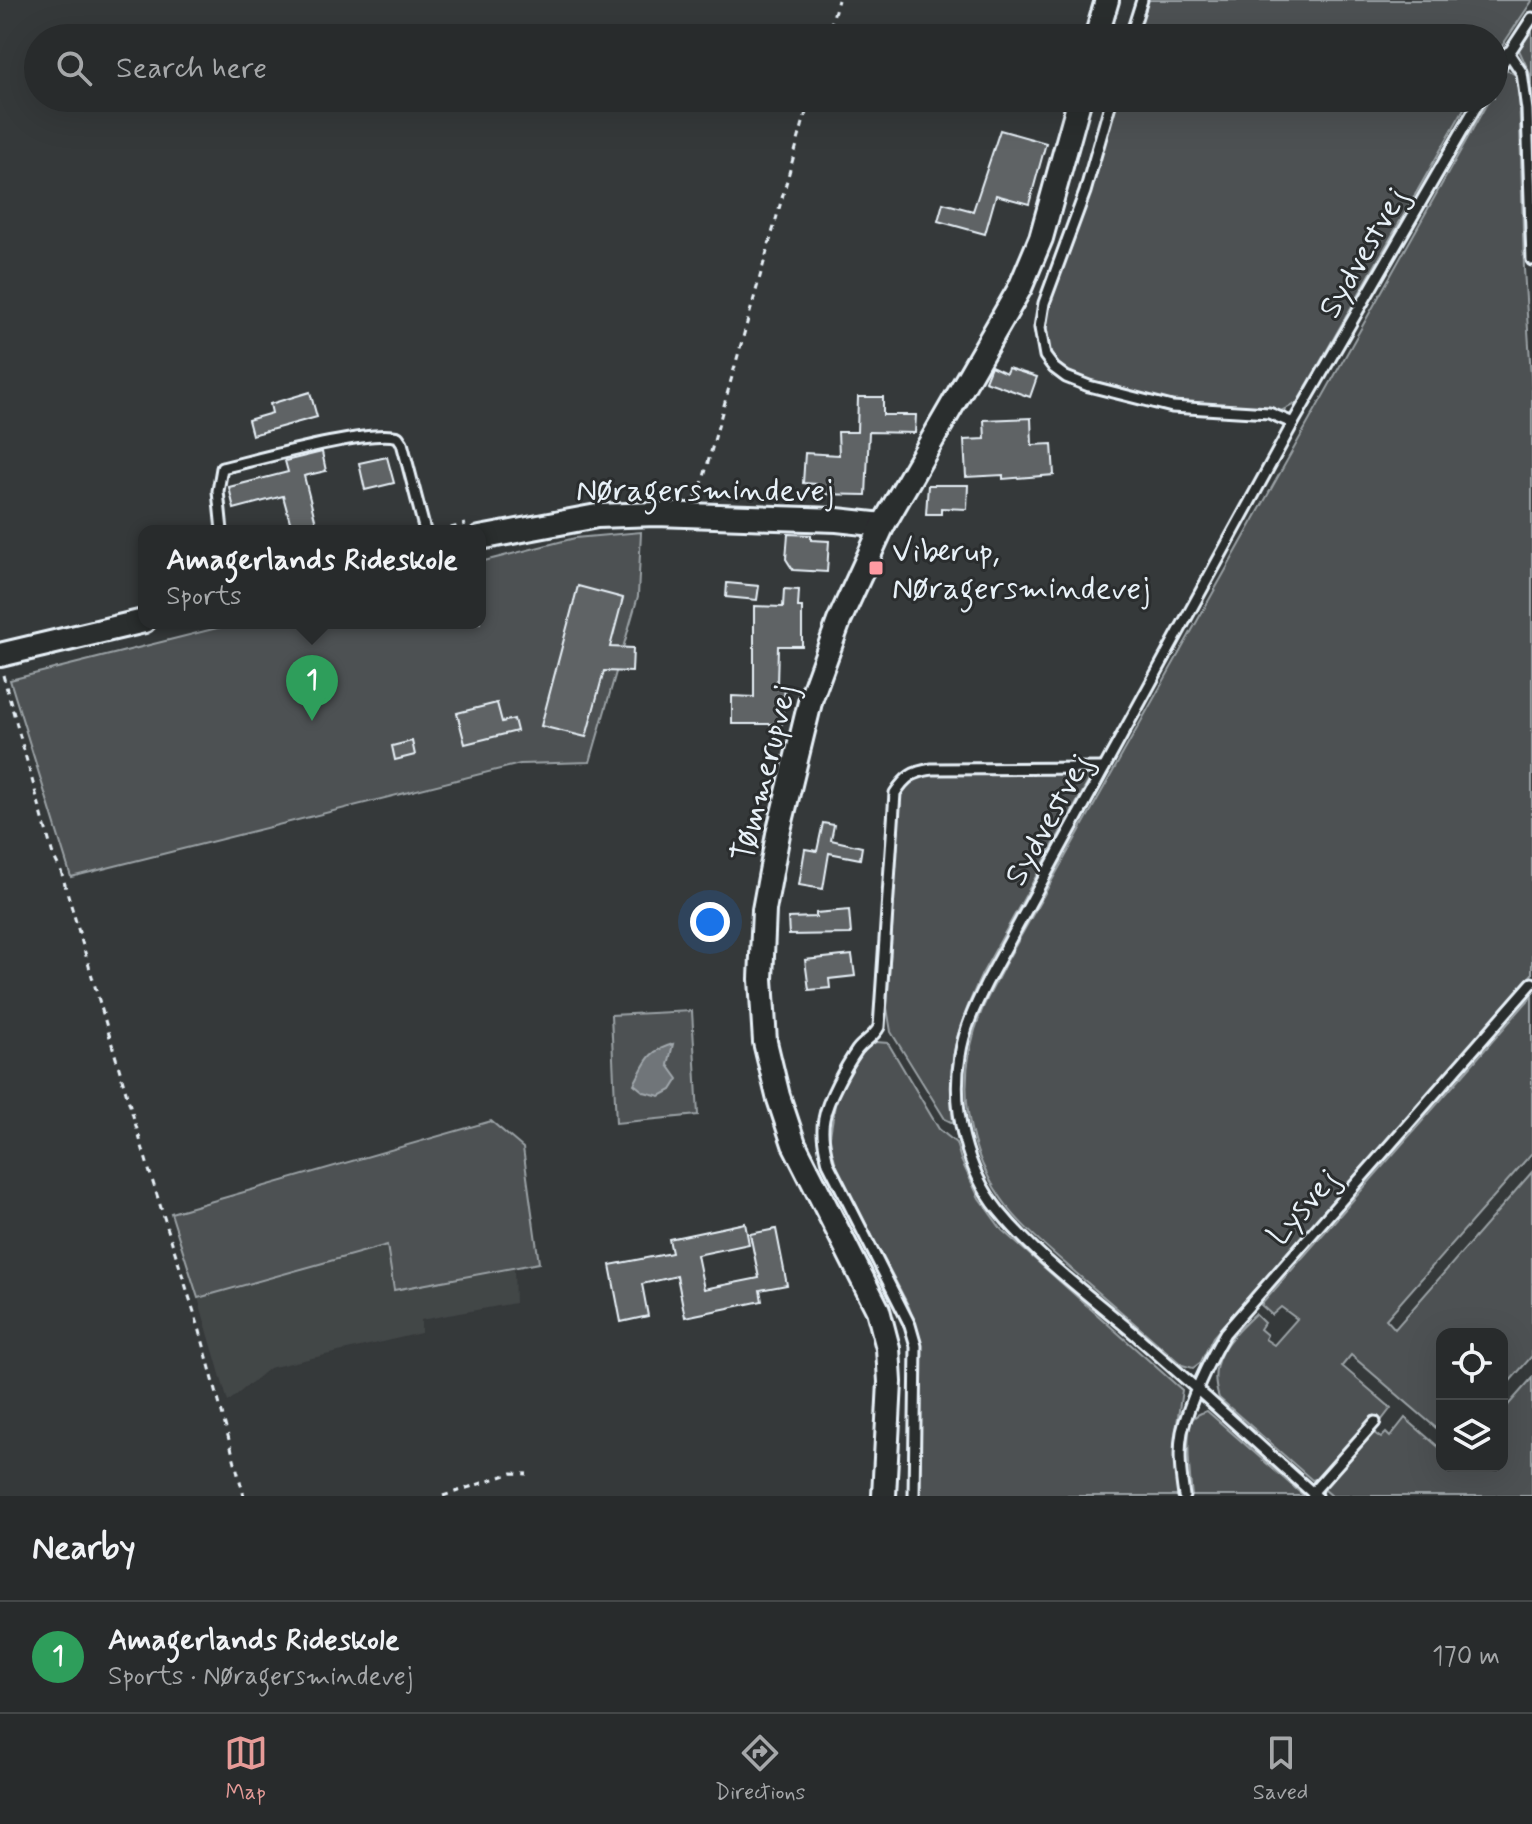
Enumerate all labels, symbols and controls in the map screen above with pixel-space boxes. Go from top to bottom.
search box [24,24,1508,112]
icon: search [52,46,96,90]
text: Search here [116,49,267,88]
street label: Sydvestvej [1309,180,1418,326]
street label: Nøragersmindevej [576,470,834,515]
popup [138,525,486,629]
place label: Viberup, Nøragersmindevej [892,531,1150,613]
text: Amagerlands Rideskole [166,541,458,580]
marker: Viberup, Nøragersmindevej [867,559,885,577]
text: Sports [166,580,242,614]
pin: 1 [286,655,338,721]
street label: Tømmerupvej [723,681,807,866]
street label: Sydvestvej [995,746,1102,894]
your location [690,902,730,942]
street label: Lysvej [1258,1160,1349,1255]
map controls [1436,1328,1508,1472]
button: locate [1436,1328,1508,1400]
button: layers [1436,1400,1508,1472]
text: Nearby [32,1526,136,1571]
text: Amagerlands Rideskole [108,1621,400,1660]
text: 1 [52,1640,64,1674]
text: 170 m [1432,1640,1500,1674]
text: Sports · Nøragersmindevej [108,1660,413,1694]
tab: Map [224,1731,268,1807]
tab: Directions [715,1731,805,1807]
tab: Saved [1253,1731,1308,1807]

